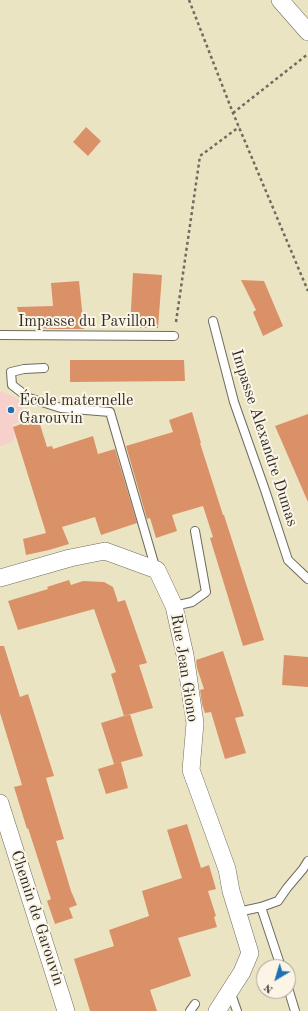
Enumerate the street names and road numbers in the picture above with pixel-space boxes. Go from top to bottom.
street label: Impasse du Pavillon [18,312,156,332]
street label: Impasse Alexandre Dumas [226,347,302,529]
street label: Rue Jean Giono [166,613,202,723]
street label: Chemin de Garouvin [6,848,68,988]

